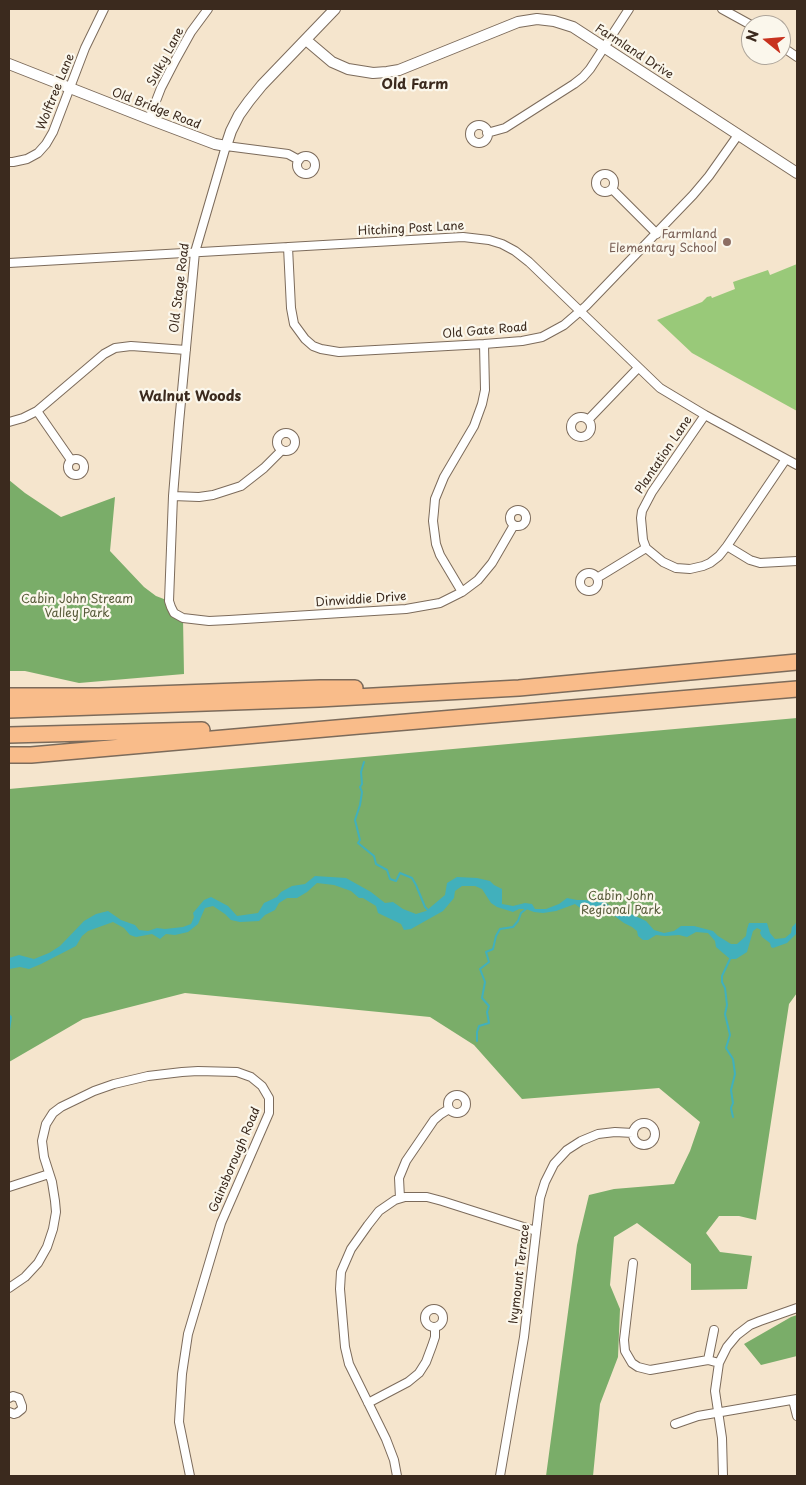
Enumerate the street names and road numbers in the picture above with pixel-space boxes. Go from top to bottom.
street label: Farmland Drive [592,21,676,83]
street label: Sulky Lane [145,25,187,89]
street label: Wolftree Lane [34,52,78,132]
street label: Old Bridge Road [110,85,202,133]
street label: Hitching Post Lane [357,219,465,239]
street label: Old Stage Road [167,242,193,334]
street label: Old Gate Road [442,320,528,342]
street label: Plantation Lane [633,413,695,497]
street label: Dinwiddie Drive [315,590,407,610]
street label: Gainsborough Road [206,1105,264,1215]
street label: Ivymount Terrace [507,1223,533,1325]

